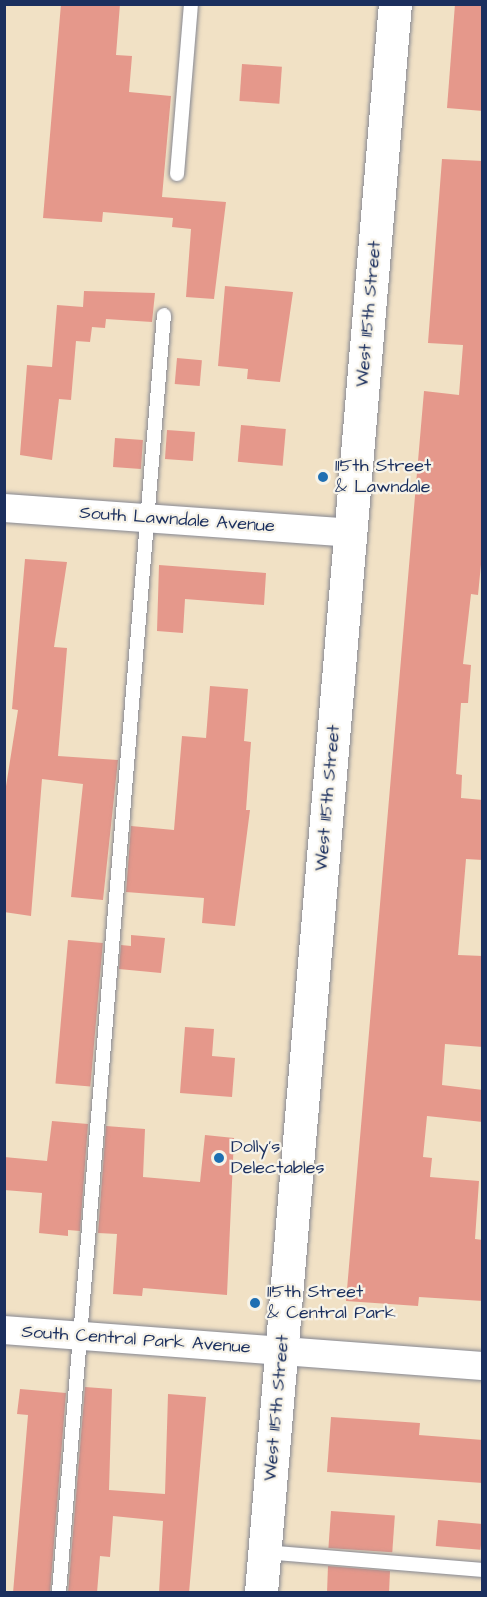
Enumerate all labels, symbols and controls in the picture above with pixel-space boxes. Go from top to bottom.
street label: West 115th Street [352,240,386,388]
place label: 115th Street & Lawndale [335,456,431,498]
marker: 115th Street & Lawndale [316,470,330,484]
street label: South Lawndale Avenue [78,502,276,538]
street label: West 115th Street [311,724,345,872]
place label: Dolly’s Delectables [231,1137,325,1180]
marker: Dolly’s Delectables [212,1151,226,1165]
place label: 115th Street & Central Park [267,1282,396,1324]
marker: 115th Street & Central Park [248,1296,262,1310]
street label: South Central Park Avenue [21,1321,251,1359]
street label: West 115th Street [260,1334,294,1482]

